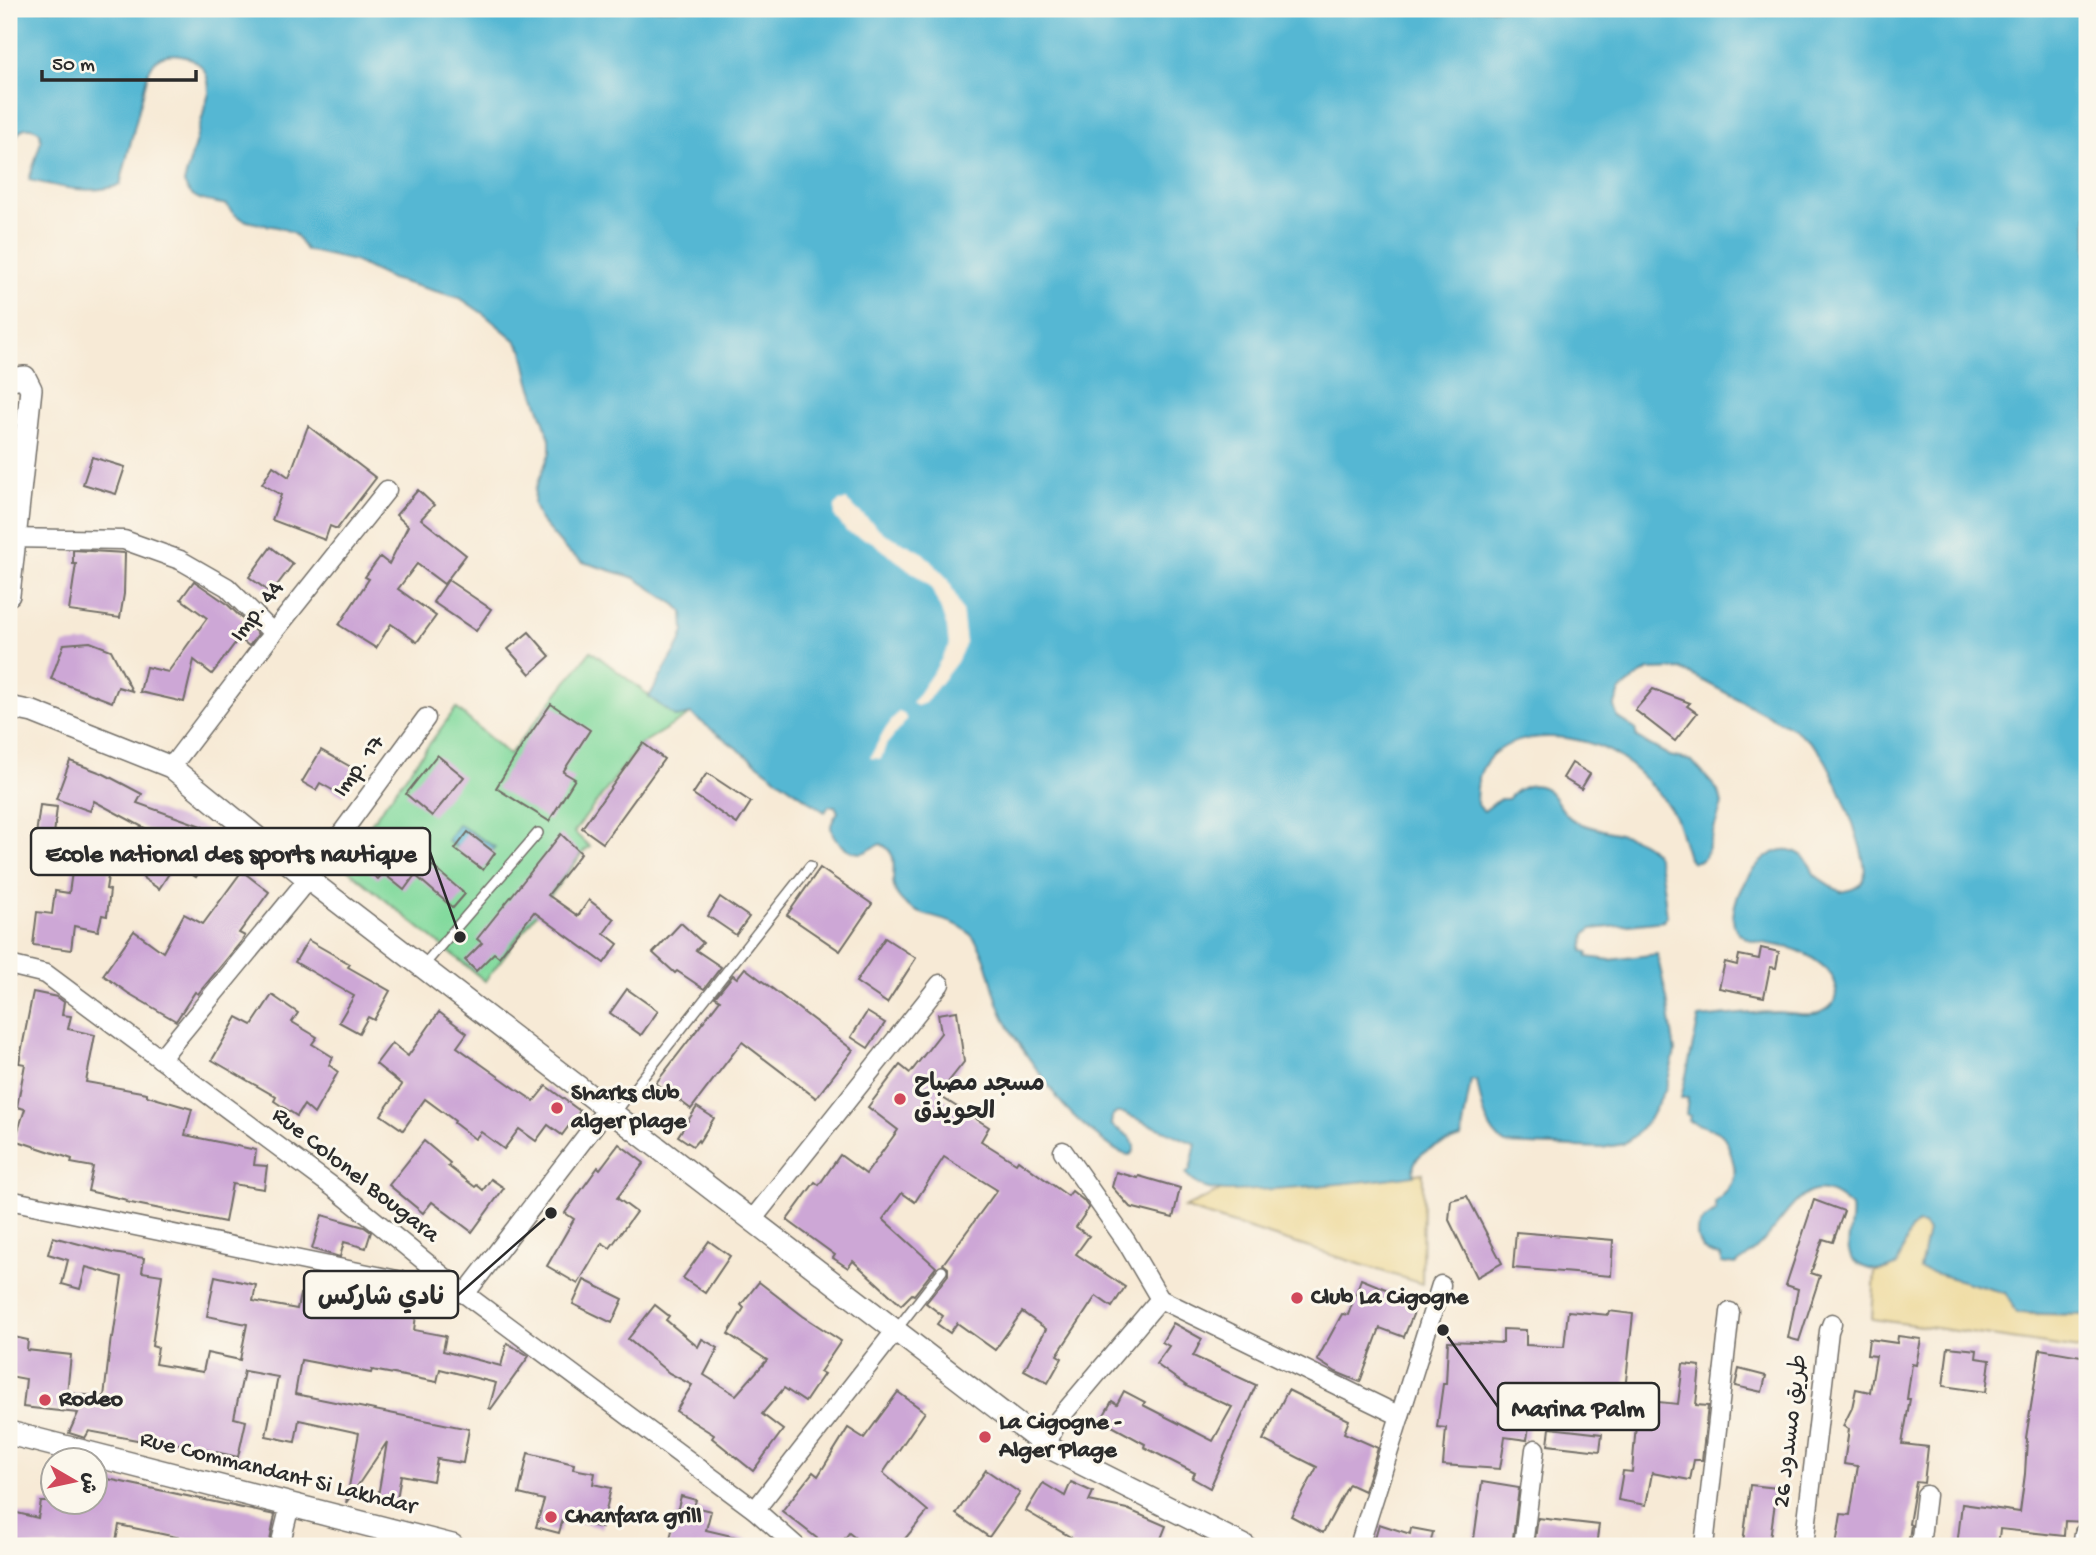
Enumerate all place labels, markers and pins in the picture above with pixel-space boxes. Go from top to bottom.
callout: Ecole national des sports nautique [31,828,430,875]
place label: مسجد مصباح الحويذق [914,1071,1045,1128]
place label: Sharks club alger plage [570,1080,688,1137]
marker: مسجد مصباح الحويذق [892,1091,908,1107]
marker: Sharks club alger plage [549,1100,565,1116]
callout: نادي شاركس [304,1271,458,1318]
place label: Club La Cigogne [1311,1284,1470,1313]
marker: Club La Cigogne [1289,1290,1305,1306]
callout: Marina Palm [1498,1383,1659,1430]
place label: Rodeo [58,1386,123,1415]
marker: Rodeo [37,1392,53,1408]
place label: La Cigogne - Alger Plage [998,1409,1122,1466]
marker: La Cigogne - Alger Plage [977,1429,993,1445]
place label: Chanfara grill [565,1503,702,1532]
marker: Chanfara grill [543,1509,559,1525]

